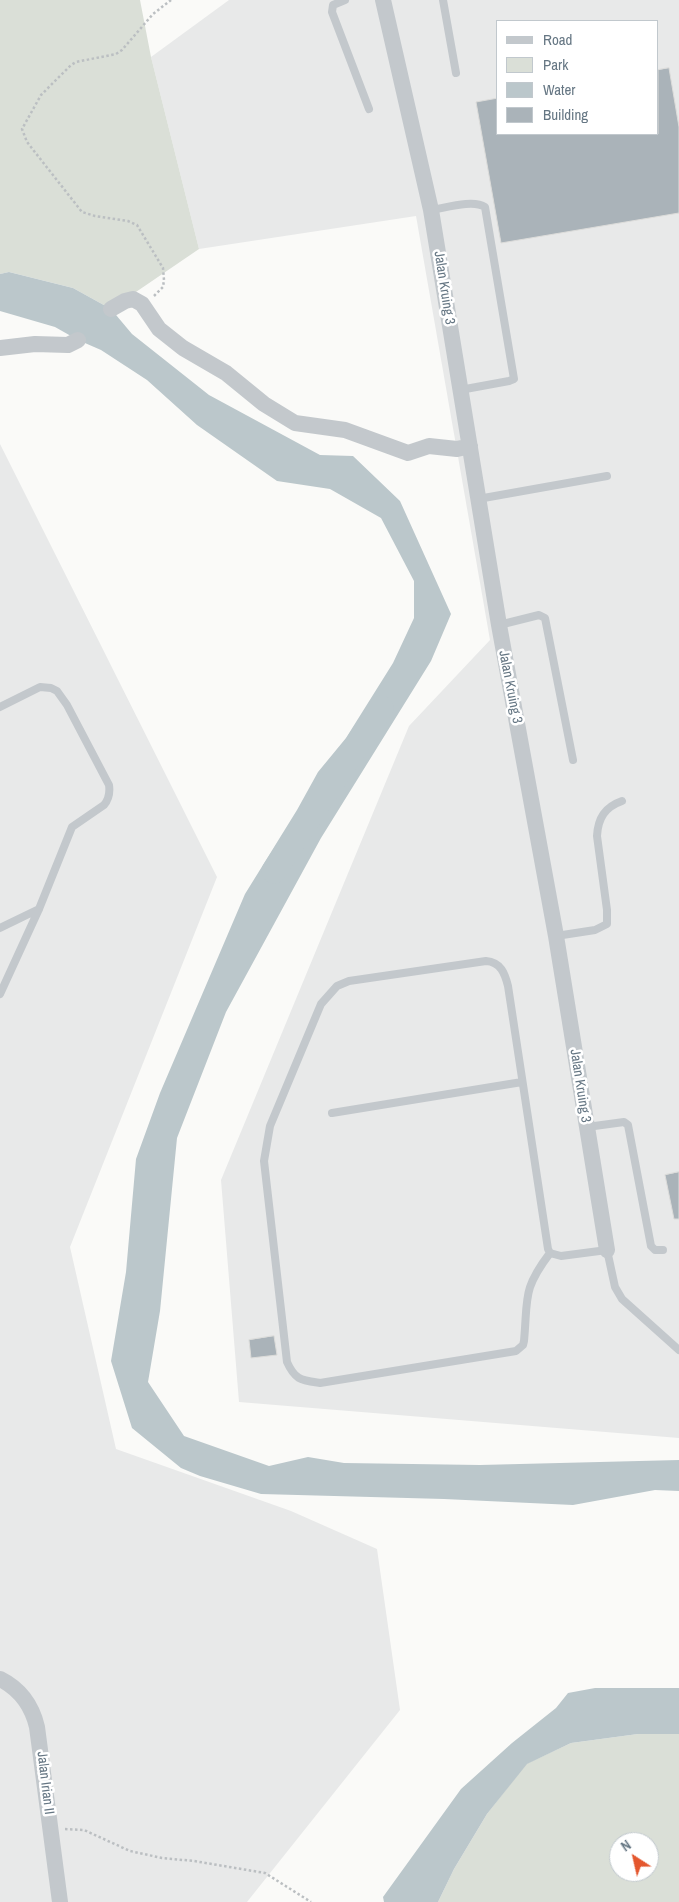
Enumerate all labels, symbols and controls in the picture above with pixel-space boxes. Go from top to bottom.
legend [497,20,659,135]
text: Road [543,29,572,50]
text: Park [543,54,568,75]
text: Water [543,79,575,100]
text: Building [543,104,588,125]
street label: Jalan Kruing 3 [430,250,458,326]
street label: Jalan Kruing 3 [495,649,525,725]
street label: Jalan Kruing 3 [566,1048,594,1124]
street label: Jalan Irian II [33,1751,57,1815]
north arrow [609,1832,659,1882]
text: N [617,1836,635,1855]

